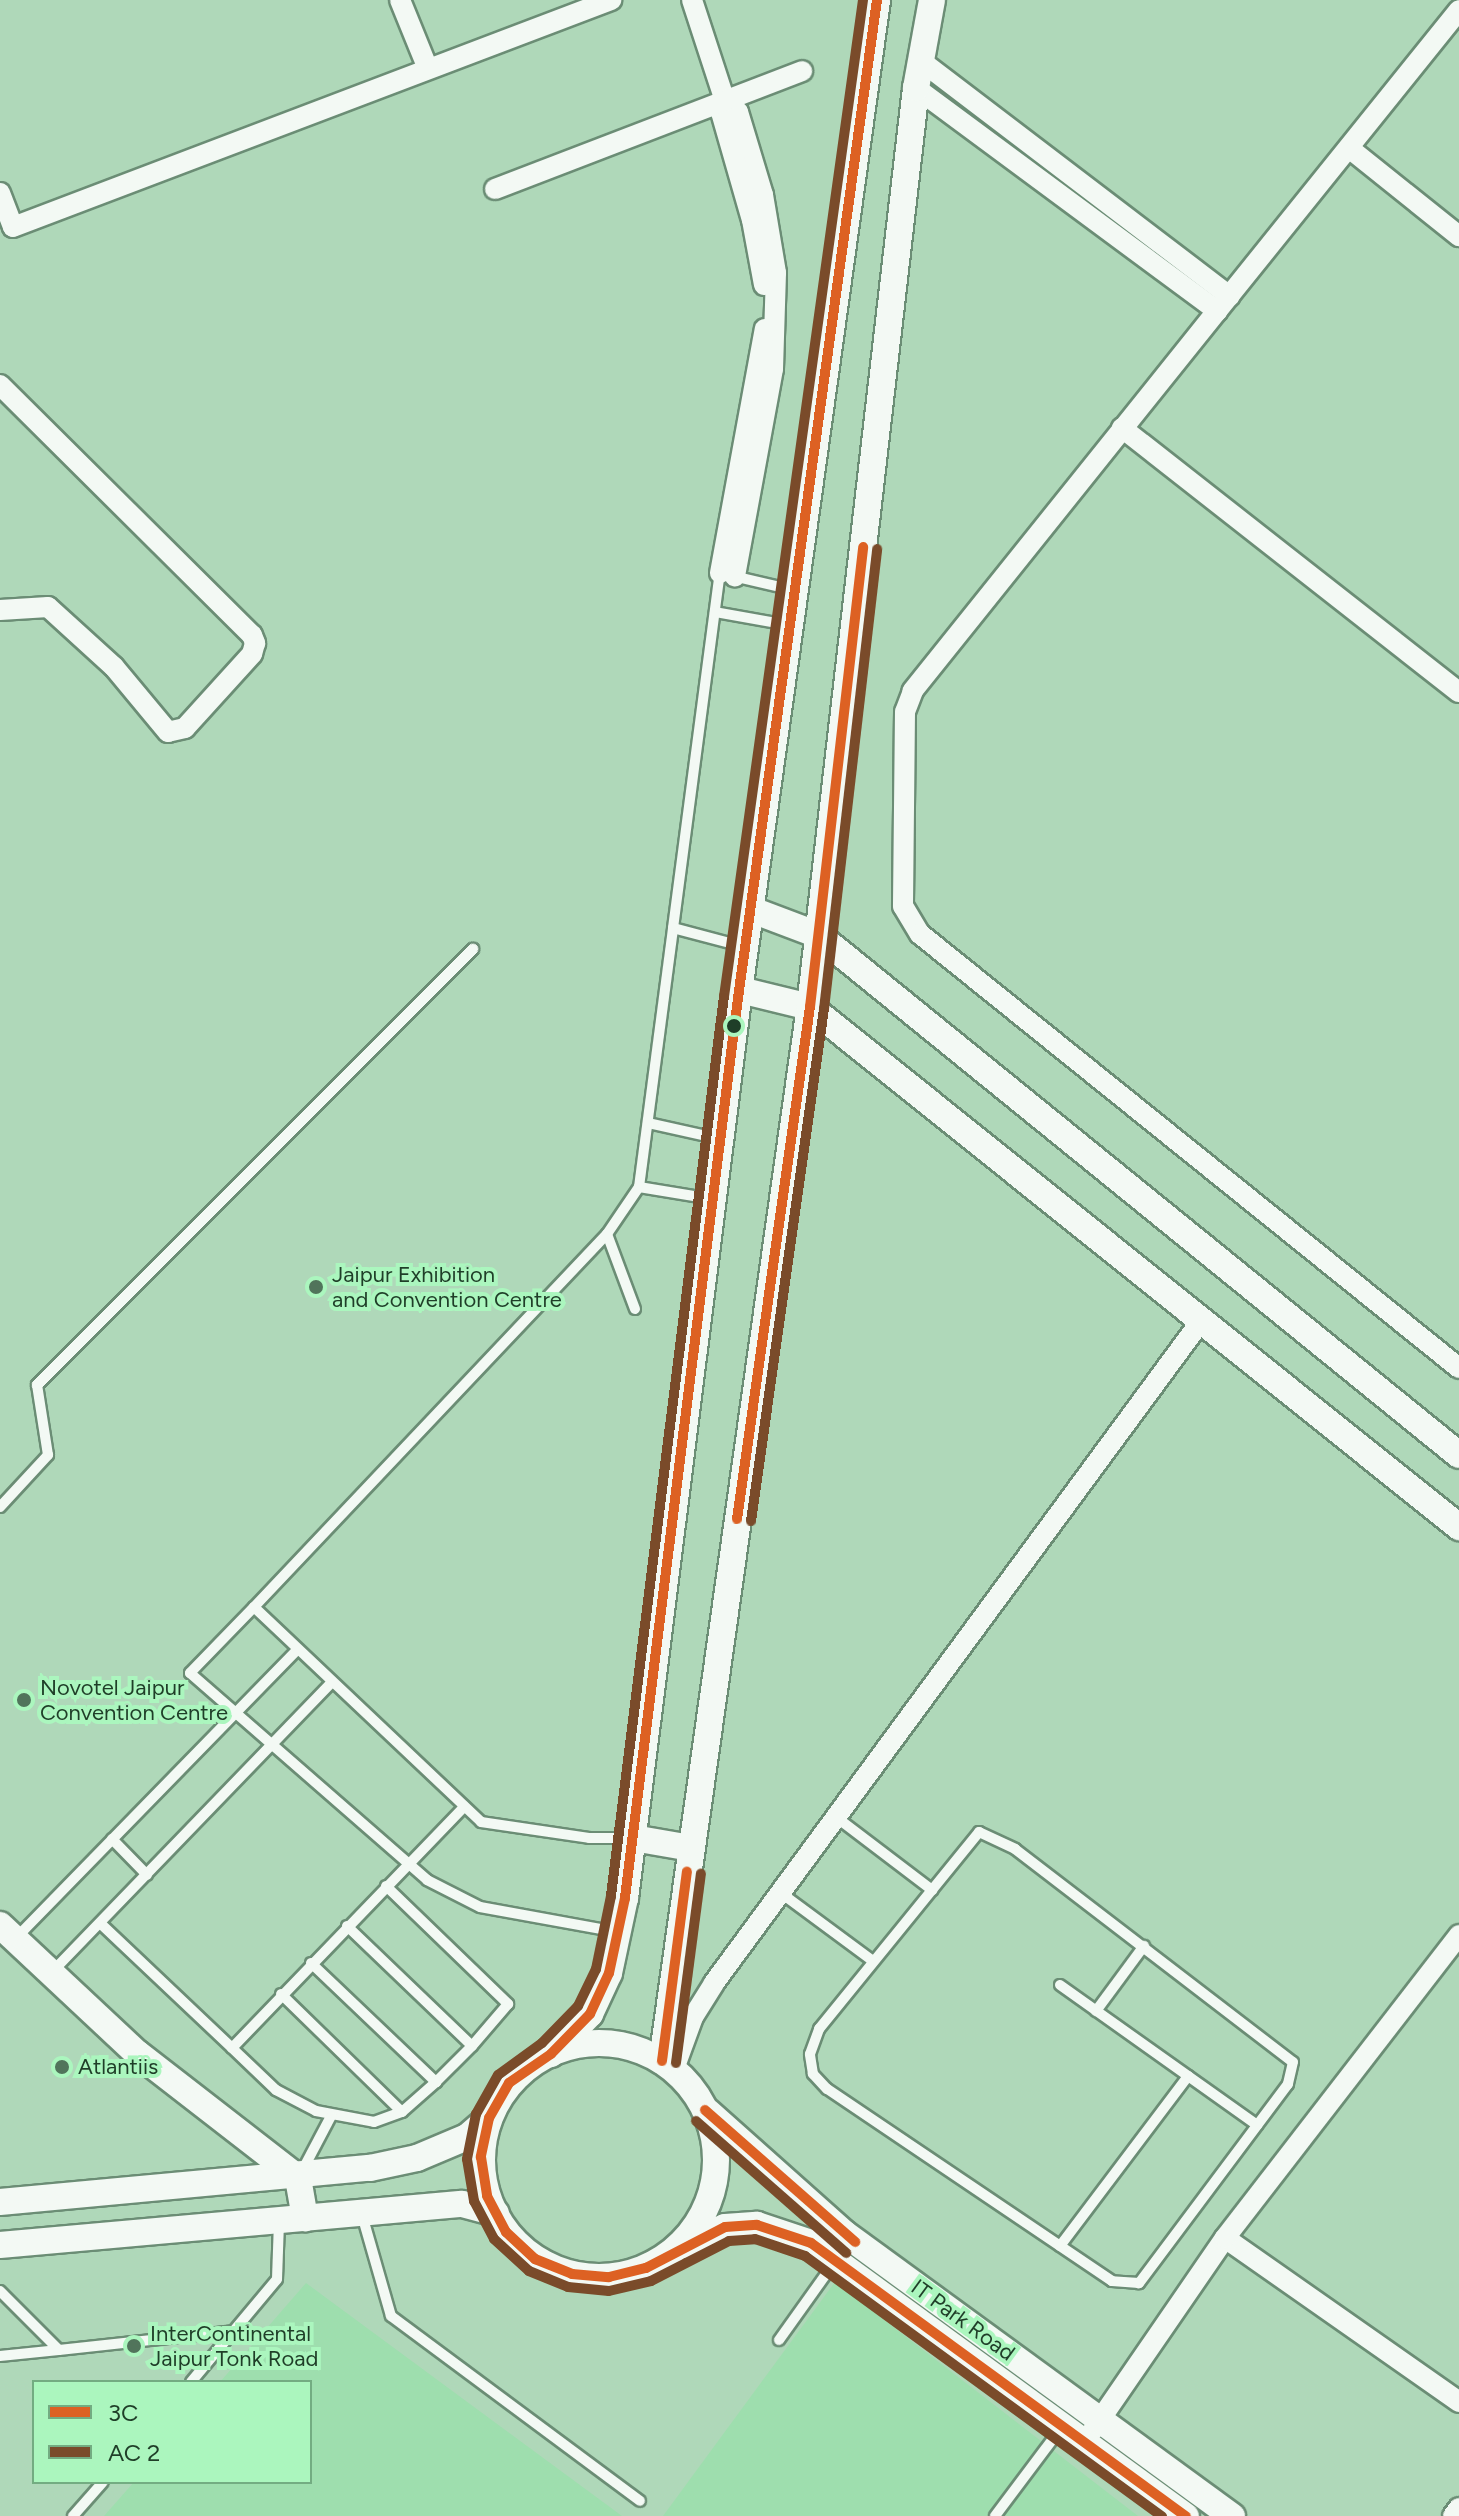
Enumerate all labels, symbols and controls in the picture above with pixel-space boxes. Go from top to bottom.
unlabelled marker [726,1018,742,1034]
place label: Jaipur Exhibition and Convention Centre [332,1261,562,1312]
marker: Jaipur Exhibition and Convention Centre [307,1278,325,1296]
place label: Novotel Jaipur Convention Centre [40,1674,228,1726]
marker: Novotel Jaipur Convention Centre [15,1691,33,1709]
place label: Atlantiis [78,2054,158,2080]
marker: Atlantiis [53,2058,71,2076]
street label: IT Park Road [906,2274,1020,2366]
place label: InterContinental Jaipur Tonk Road [150,2320,318,2372]
marker: InterContinental Jaipur Tonk Road [125,2337,143,2355]
legend [32,2380,312,2484]
text: 3C [108,2398,138,2427]
text: AC 2 [108,2438,160,2467]

